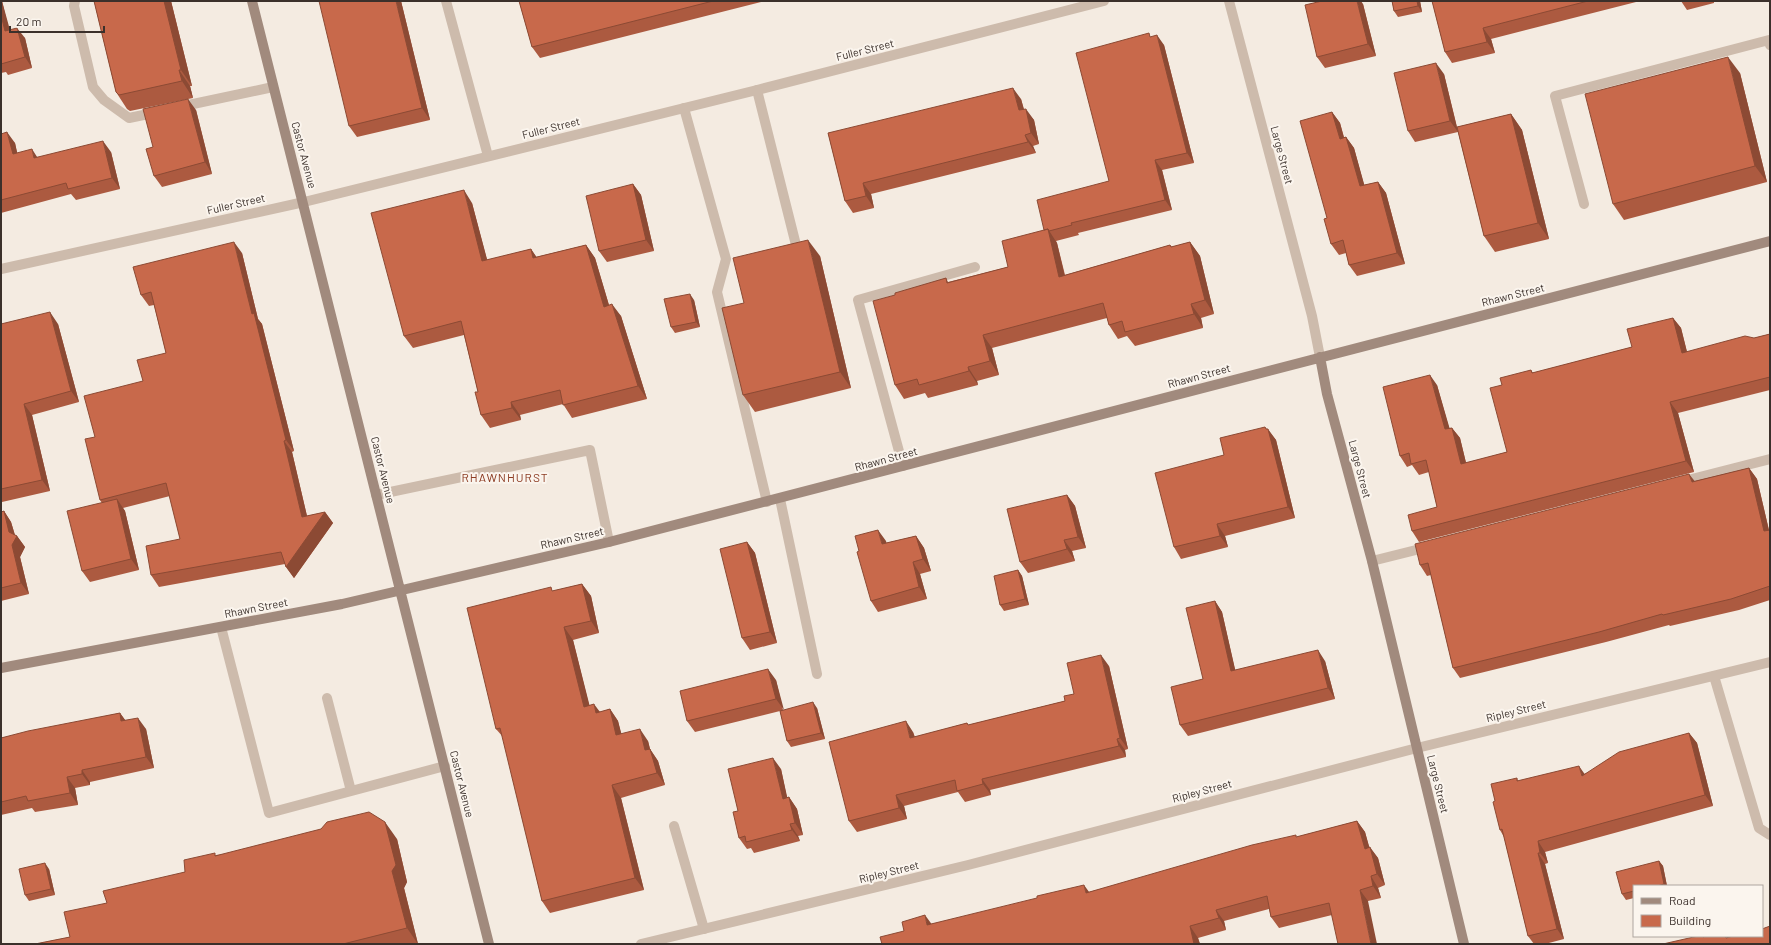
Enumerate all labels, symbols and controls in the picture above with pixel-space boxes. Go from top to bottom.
scale bar [10,8,104,34]
text: 20 m [16,14,42,28]
street label: Fuller Street [835,36,895,63]
street label: Fuller Street [521,114,581,141]
street label: Castor Avenue [289,120,320,190]
street label: Large Street [1268,124,1296,185]
street label: Fuller Street [206,191,266,216]
street label: Rhawn Street [1480,280,1546,309]
street label: Rhawn Street [1166,361,1232,390]
street label: Castor Avenue [369,435,398,505]
street label: Large Street [1346,438,1374,499]
street label: Rhawn Street [853,444,919,473]
district label: RHAWNHURST [461,470,549,484]
street label: Rhawn Street [539,524,605,551]
street label: Rhawn Street [223,595,289,620]
street label: Ripley Street [1485,697,1547,724]
street label: Castor Avenue [448,749,477,819]
street label: Large Street [1425,753,1452,814]
street label: Ripley Street [1171,776,1233,805]
street label: Ripley Street [858,858,920,885]
legend [1633,885,1763,937]
text: Road [1669,893,1696,907]
text: Building [1669,913,1711,927]

